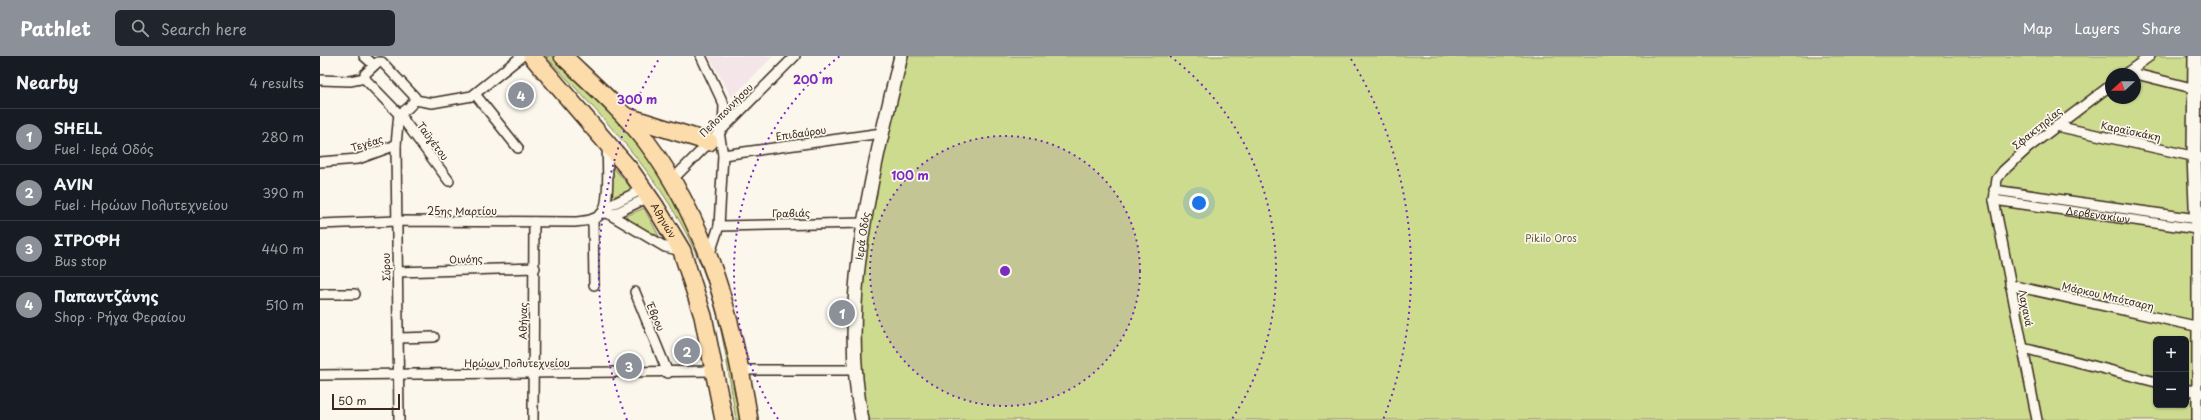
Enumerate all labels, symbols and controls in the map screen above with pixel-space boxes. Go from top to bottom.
search box [115,10,395,46]
text: Pathlet [20,14,91,42]
icon: search [129,17,151,39]
text: Search here [161,17,247,40]
text: Map [2023,18,2053,39]
text: Layers [2075,18,2120,39]
text: Share [2142,18,2181,39]
north arrow [2105,68,2141,104]
text: Nearby [16,69,78,95]
text: 200 m [793,70,833,88]
text: 4 results [250,73,304,92]
street label: Πελοποννήσου [695,79,756,140]
pin: 4 [508,80,534,110]
text: 300 m [617,90,657,108]
street label: Σφακτηρίας [2009,103,2065,152]
text: SHELL [54,116,102,139]
street label: Καραϊσκάκη [2100,117,2163,144]
street label: Ταϋγέτου [414,118,453,163]
street label: Επιδαύρου [775,121,828,144]
text: 1 [26,127,32,146]
text: 280 m [262,127,304,146]
street label: Τεγέας [349,131,385,155]
text: Fuel · Ιερά Οδός [54,139,154,158]
text: 100 m [891,166,929,184]
text: AVIN [54,172,93,195]
text: 2 [24,183,34,202]
text: 390 m [262,183,304,202]
your location [1189,193,1209,213]
text: Fuel · Ηρώων Πολυτεχνείου [54,195,228,214]
street label: Αθηνών [648,200,681,241]
street label: Δερβενακίων [2065,202,2131,226]
street label: 25ης Μαρτίου [427,203,497,218]
street label: Γραβιάς [772,205,810,220]
street label: Ιερά Οδός [851,211,873,261]
text: ΣΤΡΟΦΗ [54,228,121,251]
park label: Pikilo Oros [1525,230,1577,245]
text: 3 [25,239,33,258]
text: 440 m [261,239,304,258]
street label: Οινόης [449,250,483,267]
text: Bus stop [54,251,107,270]
street label: Σύρου [378,252,394,281]
centre of rings [998,264,1012,278]
street label: Μάρκου Μπότσαρη [2060,278,2156,314]
text: Παπαντζάνης [54,284,159,307]
street label: Λαχανά [2016,288,2038,328]
text: 4 [25,295,33,314]
text: 510 m [265,295,304,314]
pin: 1 [829,298,855,328]
street label: Έβρου [642,299,669,334]
street label: Αθήνας [515,302,530,340]
text: Shop · Ρήγα Φεραίου [54,307,186,326]
pin: 2 [674,336,700,366]
map controls [2153,336,2189,408]
button: + [2153,336,2189,372]
pin: 3 [616,351,642,381]
street label: Ηρώων Πολυτεχνείου [464,355,570,370]
button: − [2153,372,2189,408]
scale bar [332,392,400,411]
text: 50 m [338,392,367,409]

